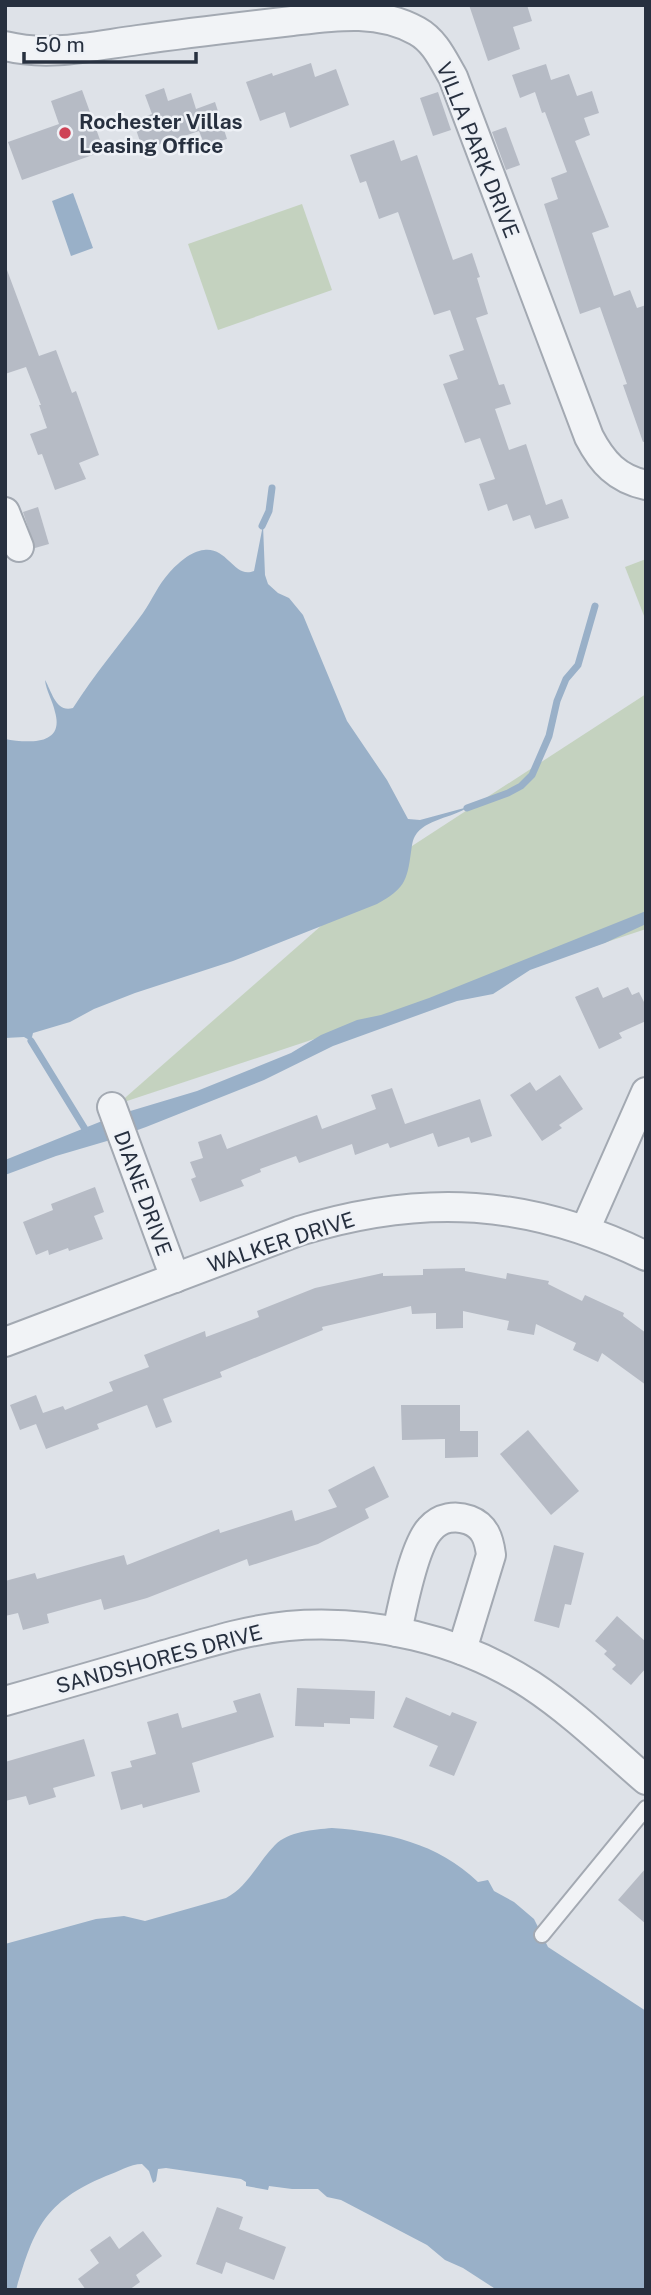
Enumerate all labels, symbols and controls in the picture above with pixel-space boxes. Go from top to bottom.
scale bar [24,21,196,65]
text: 50 m [35,32,85,57]
street label: VILLA PARK DRIVE [431,59,525,241]
place label: Rochester Villas Leasing Office [79,109,243,158]
marker: Rochester Villas Leasing Office [57,125,73,141]
street label: DIANE DRIVE [109,1127,177,1259]
street label: WALKER DRIVE [204,1206,358,1278]
street label: SANDSHORES DRIVE [53,1619,265,1699]

